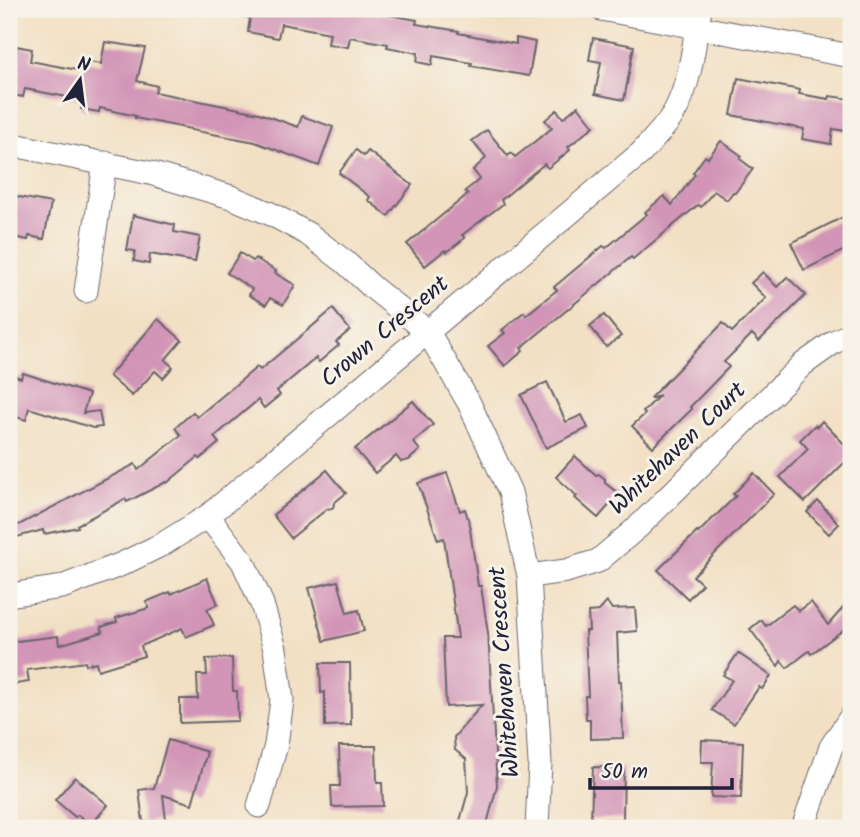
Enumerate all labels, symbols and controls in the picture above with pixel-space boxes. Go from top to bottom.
north arrow [46,46,116,116]
text: N [74,49,93,81]
street label: Crown Crescent [312,266,459,398]
street label: Whitehaven Court [600,372,756,525]
street label: Whitehaven Crescent [478,564,532,779]
scale bar [590,746,732,790]
text: 50 m [601,756,648,789]

